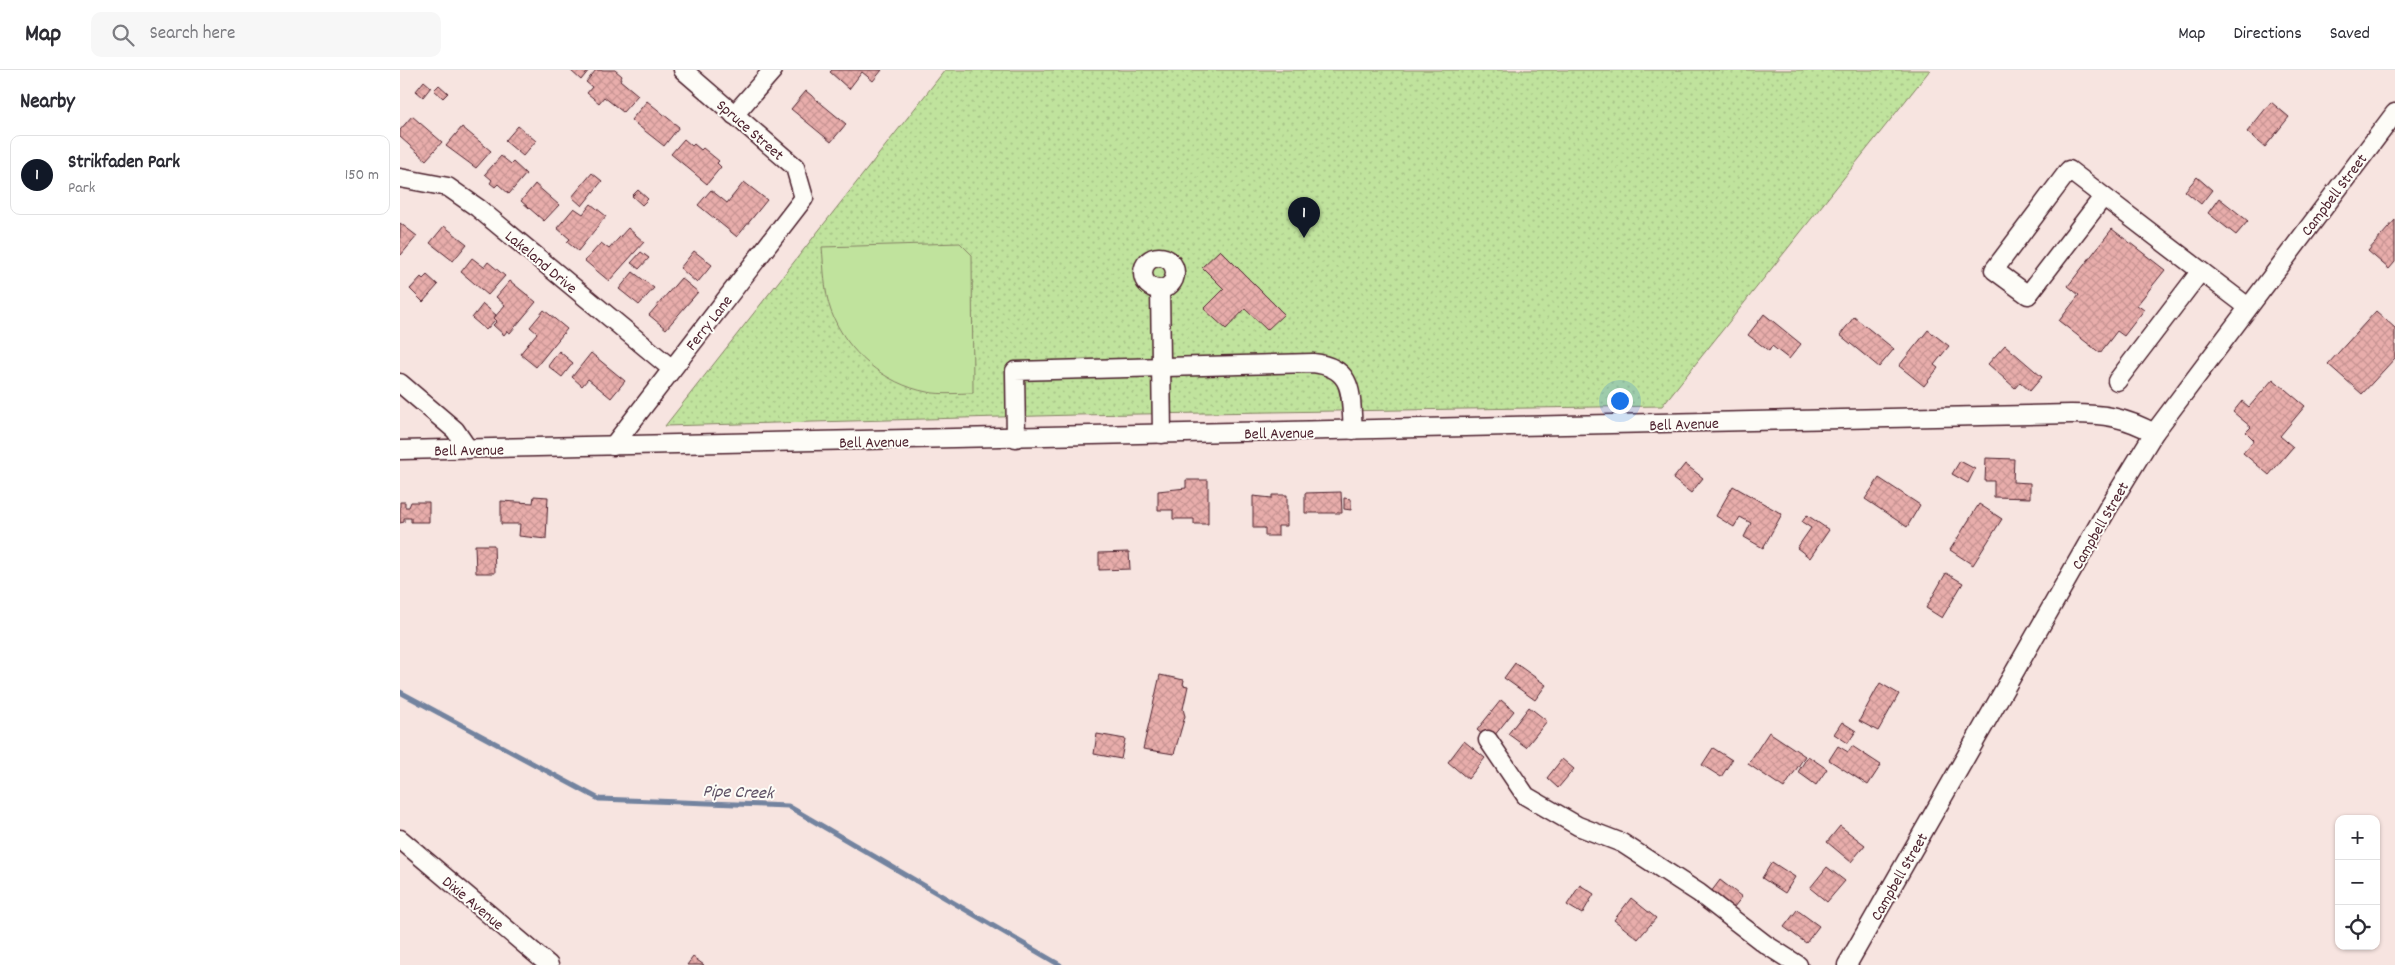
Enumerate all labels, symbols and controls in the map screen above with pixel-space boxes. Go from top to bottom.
search box [91,12,441,57]
text: Map [25,18,61,52]
icon: search [109,21,137,49]
text: Search here [149,21,235,48]
text: Map [2178,22,2205,47]
text: Directions [2233,22,2302,47]
text: Saved [2330,22,2370,47]
text: Nearby [20,88,75,118]
street label: Spruce Street [710,95,788,167]
street label: Campbell Street [2296,149,2374,242]
text: Strikfaden Park [68,150,180,177]
text: 1 [35,164,39,187]
text: 150 m [345,164,379,187]
text: Park [68,177,95,200]
pin: 1 [1288,197,1320,238]
street label: Lakeland Drive [499,226,582,300]
street label: Ferry Lane [681,291,739,356]
your location [1607,388,1633,414]
street label: Bell Avenue [1649,413,1719,438]
street label: Bell Avenue [1244,422,1314,447]
street label: Bell Avenue [839,431,909,456]
street label: Bell Avenue [434,439,504,464]
street label: Campbell Street [2067,478,2136,574]
water label: Pipe Creek [702,780,775,807]
map controls [2335,815,2380,950]
button: + [2335,815,2380,860]
street label: Campbell Street [1866,829,1935,925]
button: − [2335,860,2380,905]
street label: Dixie Avenue [436,871,508,937]
button: locate [2335,905,2380,950]

